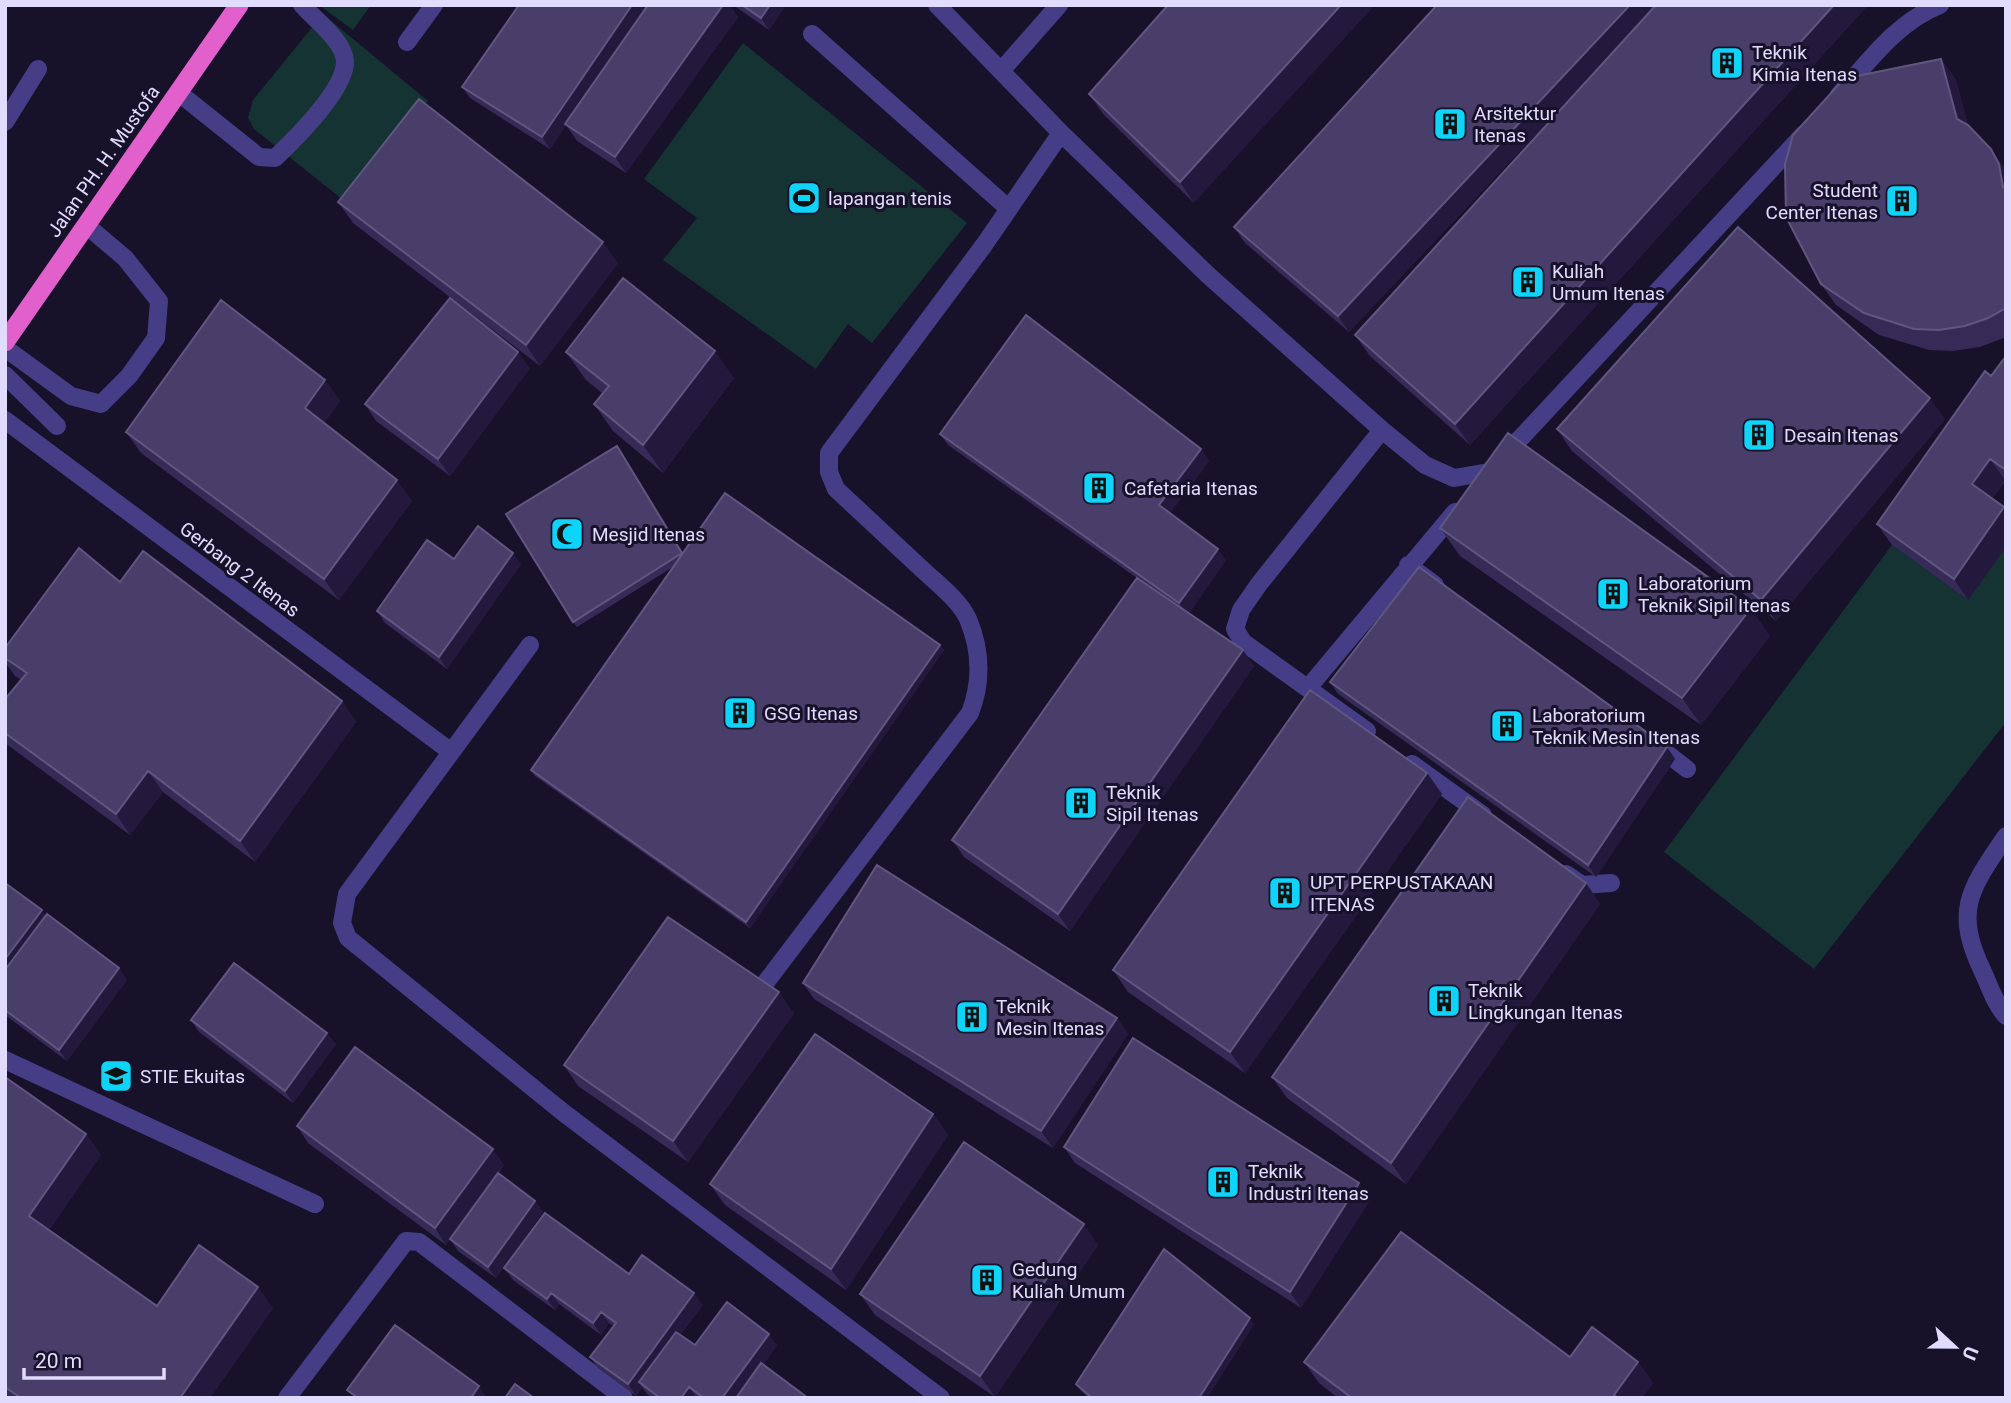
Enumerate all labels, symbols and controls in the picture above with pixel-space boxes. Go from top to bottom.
place label: Teknik Kimia Itenas [1752,41,1857,86]
building icon: Teknik Kimia Itenas [1708,44,1746,82]
street label: Jalan PH. H. Mustofa [42,81,165,242]
place label: Arsitektur Itenas [1474,102,1557,147]
building icon: Arsitektur Itenas [1431,105,1469,143]
sports icon: lapangan tenis [785,179,823,217]
place label: Student Center Itenas [1766,179,1878,224]
building icon: Student Center Itenas [1883,182,1921,220]
place label: lapangan tenis [828,187,952,210]
place label: Kuliah Umum Itenas [1552,260,1665,305]
building icon: Kuliah Umum Itenas [1509,263,1547,301]
building icon: Desain Itenas [1740,416,1778,454]
place label: Desain Itenas [1784,424,1899,447]
building icon: Cafetaria Itenas [1080,469,1118,507]
place label: Cafetaria Itenas [1124,477,1258,500]
mosque icon: Mesjid Itenas [548,515,586,553]
street label: Gerbang 2 Itenas [175,517,304,622]
place label: Mesjid Itenas [592,523,705,546]
place label: Laboratorium Teknik Sipil Itenas [1638,572,1790,617]
building icon: Laboratorium Teknik Sipil Itenas [1594,575,1632,613]
building icon: GSG Itenas [721,694,759,732]
place label: GSG Itenas [764,702,858,725]
place label: Laboratorium Teknik Mesin Itenas [1532,704,1700,749]
building icon: Laboratorium Teknik Mesin Itenas [1488,707,1526,745]
place label: Teknik Sipil Itenas [1106,781,1199,826]
building icon: Teknik Sipil Itenas [1062,784,1100,822]
place label: UPT PERPUSTAKAAN ITENAS [1310,871,1493,916]
building icon: UPT PERPUSTAKAAN ITENAS [1266,874,1304,912]
place label: Teknik Lingkungan Itenas [1468,979,1623,1024]
building icon: Teknik Lingkungan Itenas [1425,982,1463,1020]
place label: Teknik Mesin Itenas [996,995,1104,1040]
building icon: Teknik Mesin Itenas [953,998,991,1036]
school or university icon: STIE Ekuitas [97,1057,135,1095]
place label: STIE Ekuitas [140,1065,245,1088]
place label: Teknik Industri Itenas [1248,1160,1369,1205]
building icon: Teknik Industri Itenas [1204,1163,1242,1201]
place label: Gedung Kuliah Umum [1012,1258,1125,1303]
building icon: Gedung Kuliah Umum [968,1261,1006,1299]
north arrow [1920,1312,1990,1382]
scale bar [24,1336,164,1380]
text: U [1957,1343,1983,1363]
text: 20 m [35,1349,82,1373]

